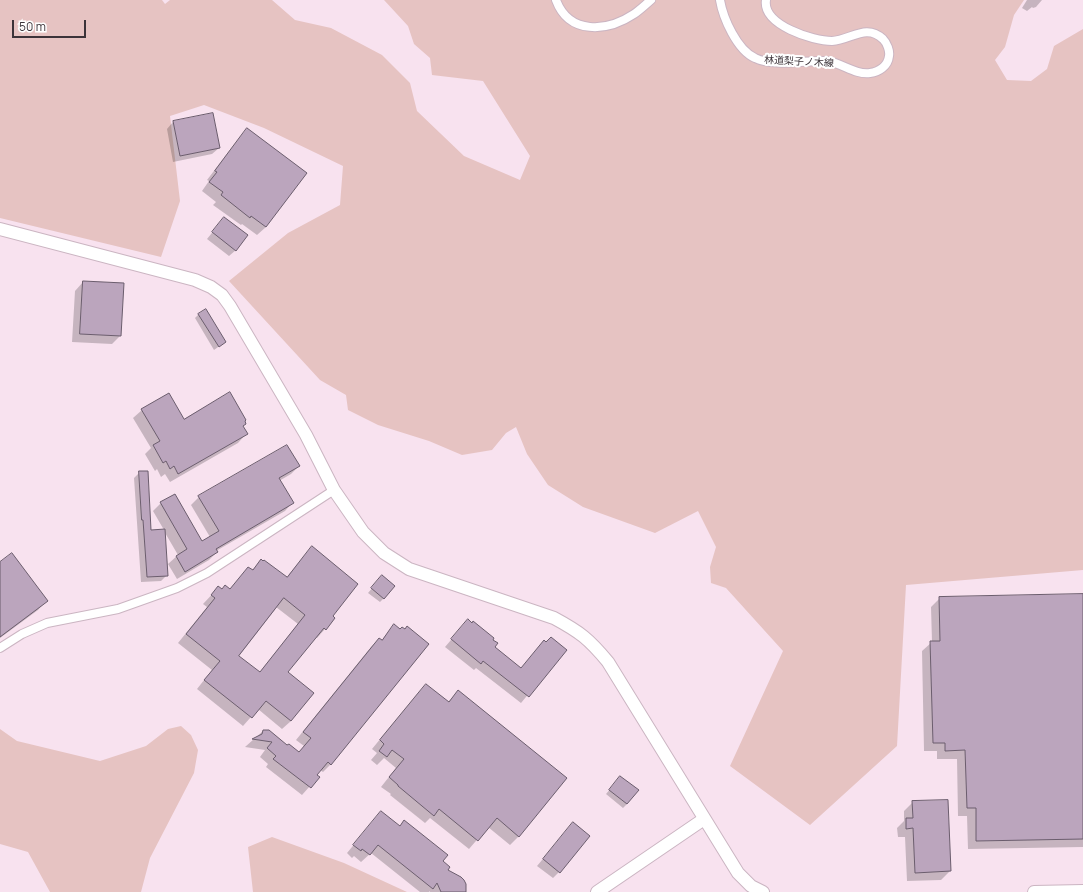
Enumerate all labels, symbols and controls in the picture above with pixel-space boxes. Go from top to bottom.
scale bar [14,12,88,38]
text: 50 m [19,18,46,35]
street label: 林道梨子ノ木線 [764,54,834,70]

